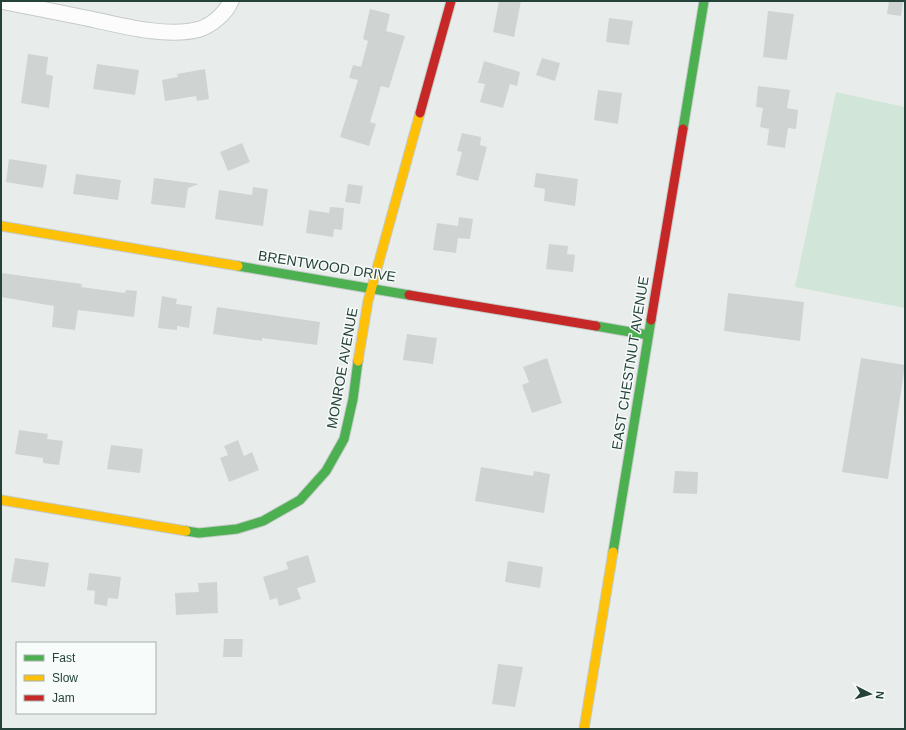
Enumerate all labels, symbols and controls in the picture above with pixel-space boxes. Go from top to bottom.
street label: BRENTWOOD DRIVE [257,247,397,285]
street label: EAST CHESTNUT AVENUE [608,275,652,451]
street label: MONROE AVENUE [323,306,361,430]
legend [16,642,156,714]
text: Fast [52,651,76,665]
text: Slow [52,671,78,685]
north arrow [850,674,890,714]
text: N [874,690,886,700]
text: Jam [52,691,75,705]

